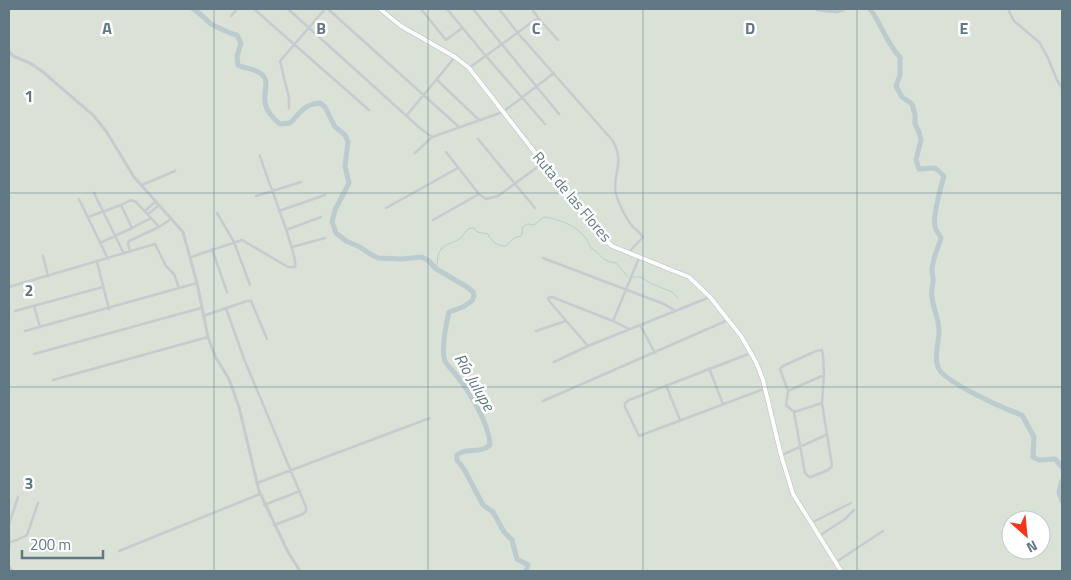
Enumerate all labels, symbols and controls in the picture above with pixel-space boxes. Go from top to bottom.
text: A [102,16,112,40]
text: B [316,16,326,40]
text: C [532,16,541,40]
text: D [745,16,755,40]
text: E [960,16,969,40]
text: 1 [25,84,33,108]
street label: Ruta de las Flores [528,146,617,247]
text: 2 [25,278,33,302]
water label: Río Julupe [449,349,502,417]
text: 3 [25,471,33,495]
north arrow [1001,510,1051,560]
scale bar [22,528,104,560]
text: 200 m [30,533,71,556]
text: N [1023,535,1041,559]

